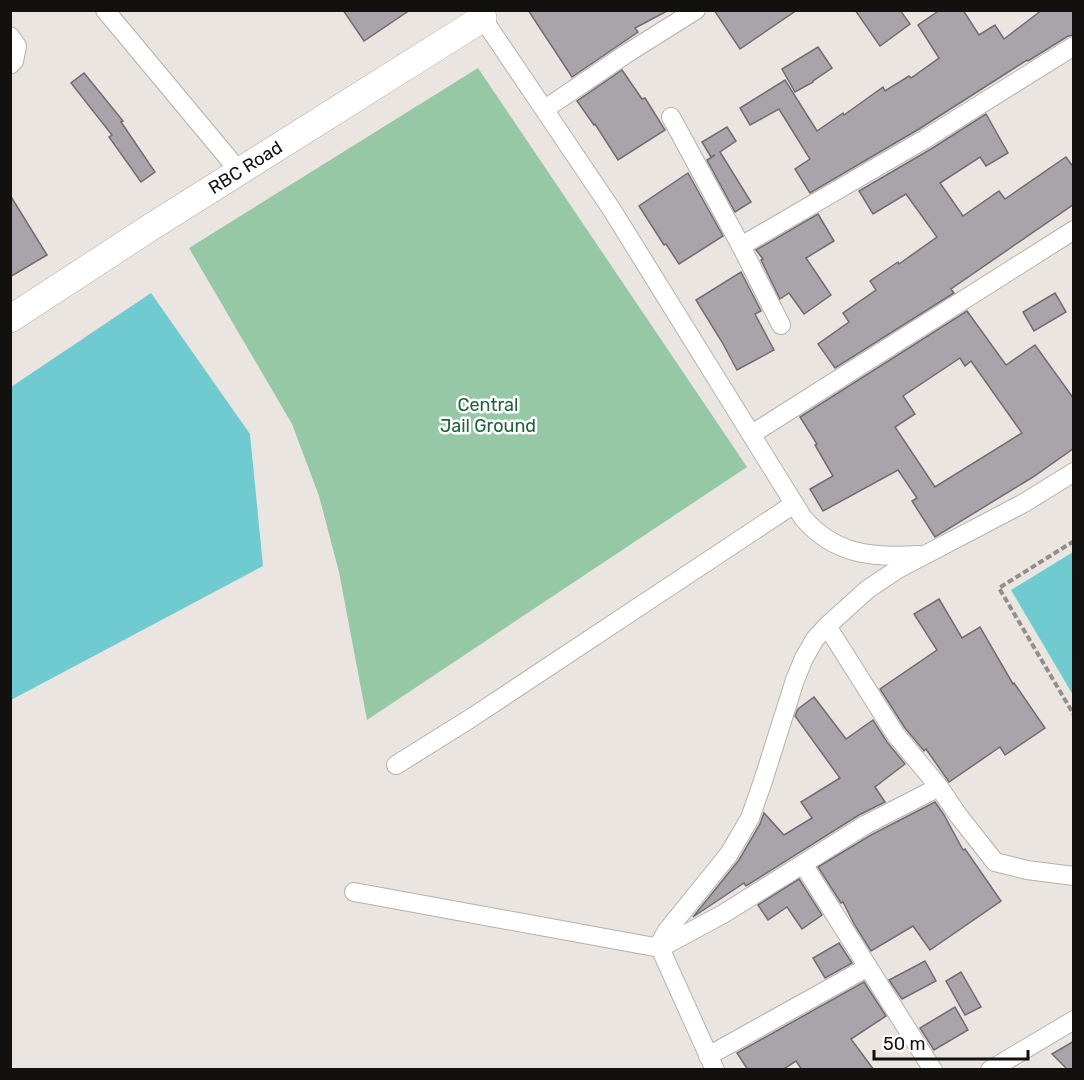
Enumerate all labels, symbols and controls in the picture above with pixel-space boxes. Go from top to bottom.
street label: RBC Road [205,136,286,199]
park label: Central Jail Ground [440,394,536,437]
scale bar [874,1023,1028,1061]
text: 50 m [883,1033,926,1055]

